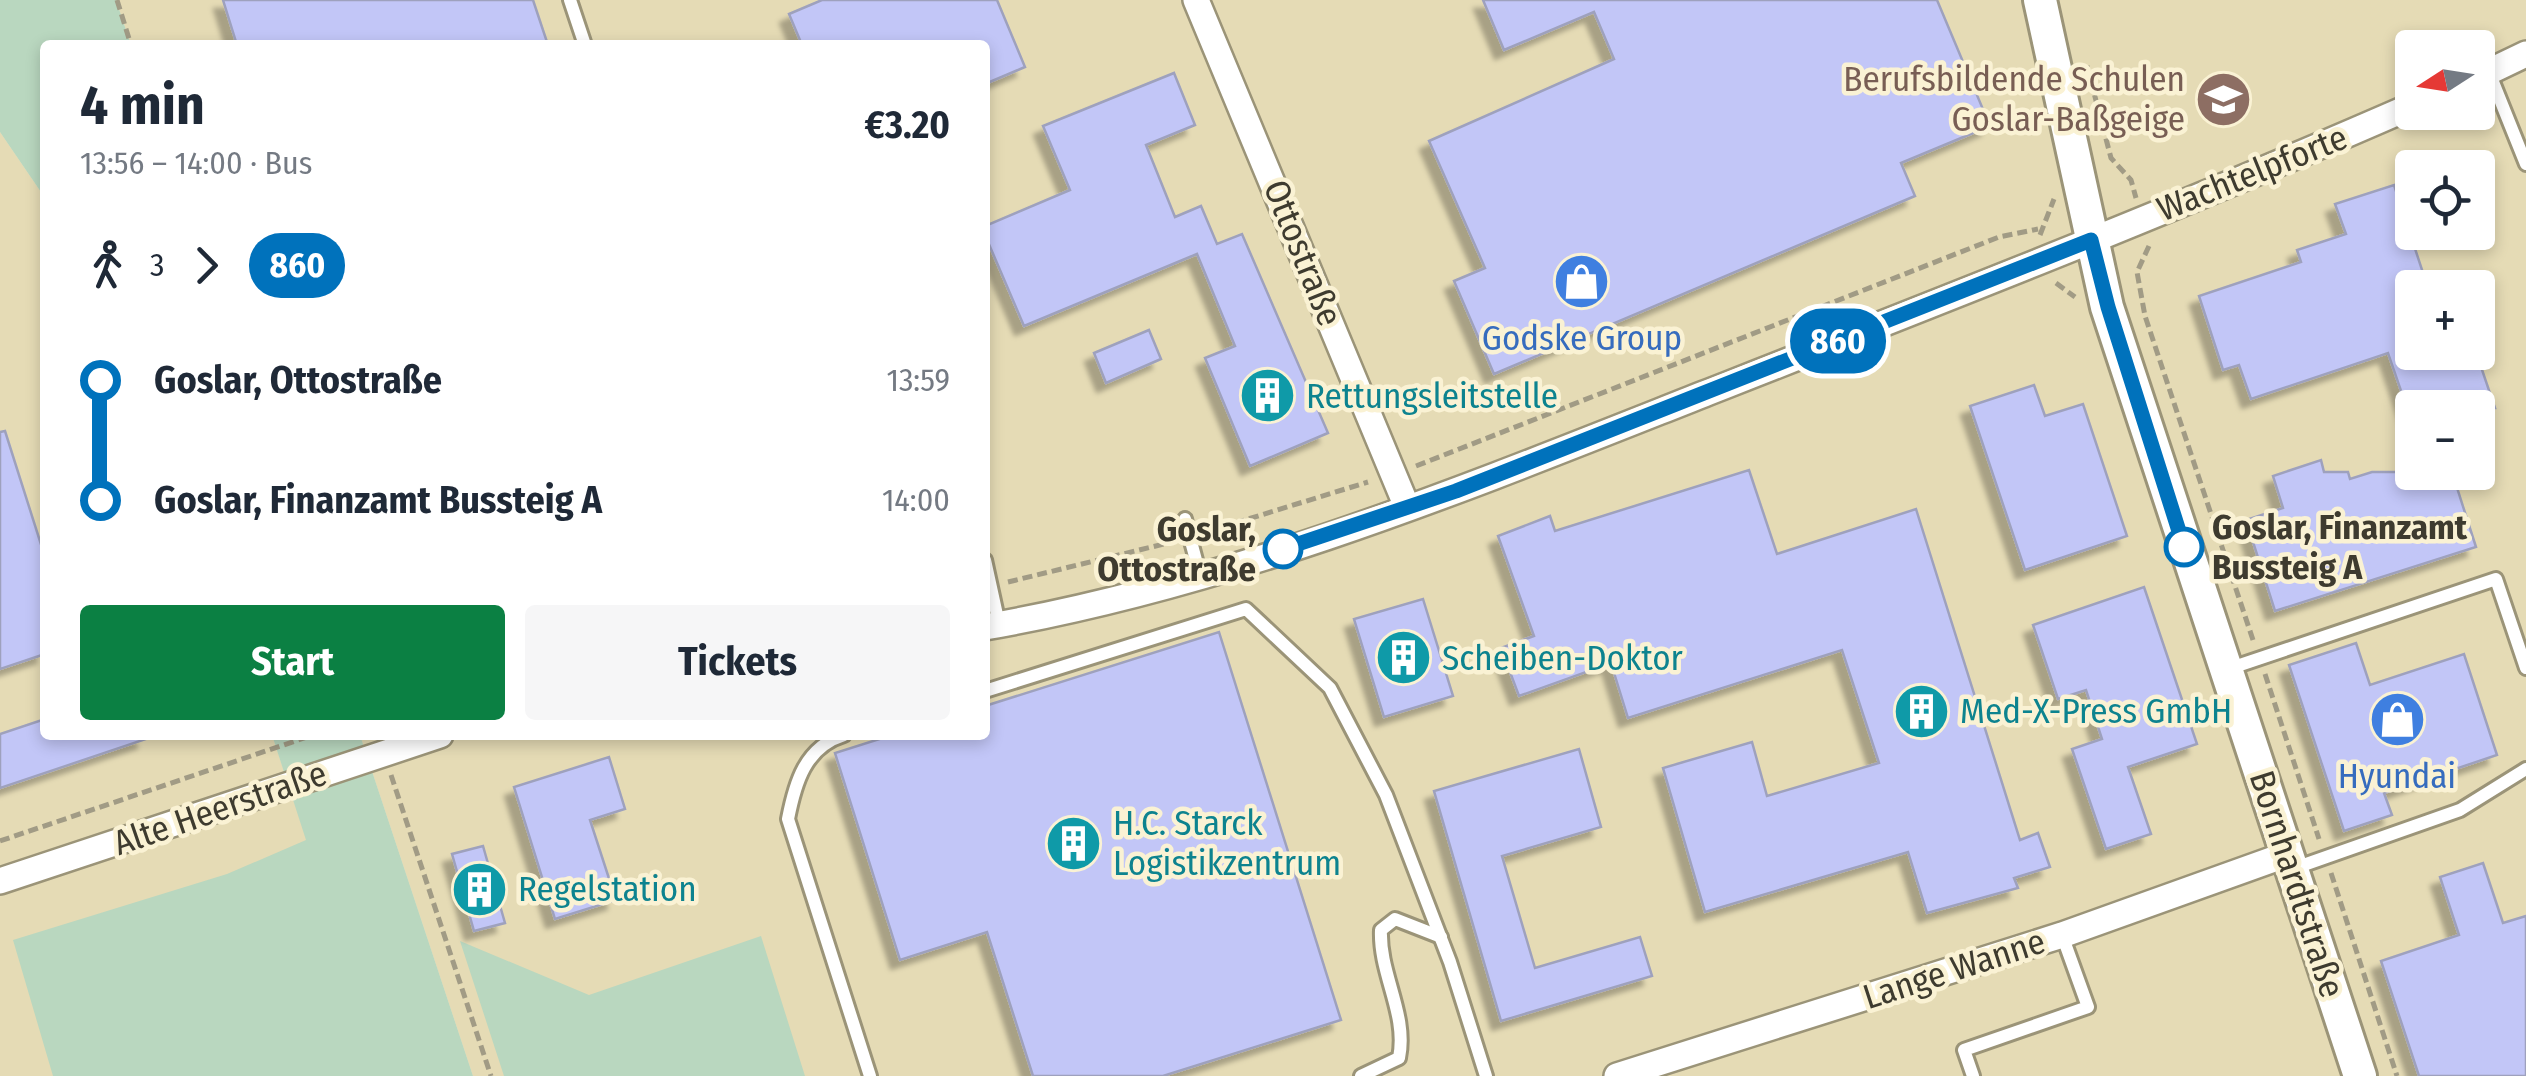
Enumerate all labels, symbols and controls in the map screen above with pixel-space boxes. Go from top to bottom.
north arrow [2395,30,2495,130]
map controls [2395,30,2495,490]
place label: Berufsbildende Schulen Goslar-Baßgeige [1843,58,2185,140]
school or university icon: Berufsbildende Schulen Goslar-Baßgeige [2194,69,2254,129]
text: 4 min [80,73,205,139]
text: €3.20 [865,102,950,148]
street label: Wachtelpforte [2151,116,2353,230]
text: 13:56 – 14:00 · Bus [80,144,312,182]
button: locate [2395,150,2495,250]
street label: Ottostraße [1255,174,1351,332]
icon: walk [80,238,135,293]
icon: forward [179,238,234,293]
text: 860 [269,244,325,286]
text: 3 [150,246,164,284]
shop icon: Godske Group [1552,252,1612,312]
button: + [2395,270,2495,370]
line badge: 860 [1780,308,1896,374]
place label: Godske Group [1482,317,1682,359]
text: 860 [1810,320,1866,362]
text: Goslar, Ottostraße [154,357,442,403]
text: 13:59 [886,361,950,399]
building icon: Rettungsleitstelle [1237,366,1297,426]
place label: Rettungsleitstelle [1306,375,1558,417]
button: − [2395,390,2495,490]
text: Goslar, Finanzamt Bussteig A [154,477,602,523]
text: 14:00 [882,481,950,519]
place label: Goslar, Finanzamt Bussteig A [2212,506,2468,588]
place label: Goslar, Ottostraße [1097,508,1256,590]
marker: Goslar, Finanzamt Bussteig A [2165,528,2203,566]
marker: Goslar, Ottostraße [1264,530,1302,568]
button: Start [80,605,505,720]
button: Tickets [525,605,950,720]
building icon: Scheiben-Doktor [1373,628,1433,688]
place label: Scheiben-Doktor [1442,637,1683,679]
building icon: Med-X-Press GmbH [1891,681,1951,741]
place label: Med-X-Press GmbH [1960,690,2232,732]
shop icon: Hyundai [2367,690,2427,750]
street label: Alte Heerstraße [108,752,332,864]
place label: Hyundai [2338,755,2456,797]
street label: Bornhardtstraße [2241,765,2353,1003]
place label: H.C. Starck Logistikzentrum [1113,802,1341,884]
building icon: H.C. Starck Logistikzentrum [1044,813,1104,873]
building icon: Regelstation [449,859,509,919]
place label: Regelstation [518,868,697,910]
street label: Lange Wanne [1858,920,2050,1018]

